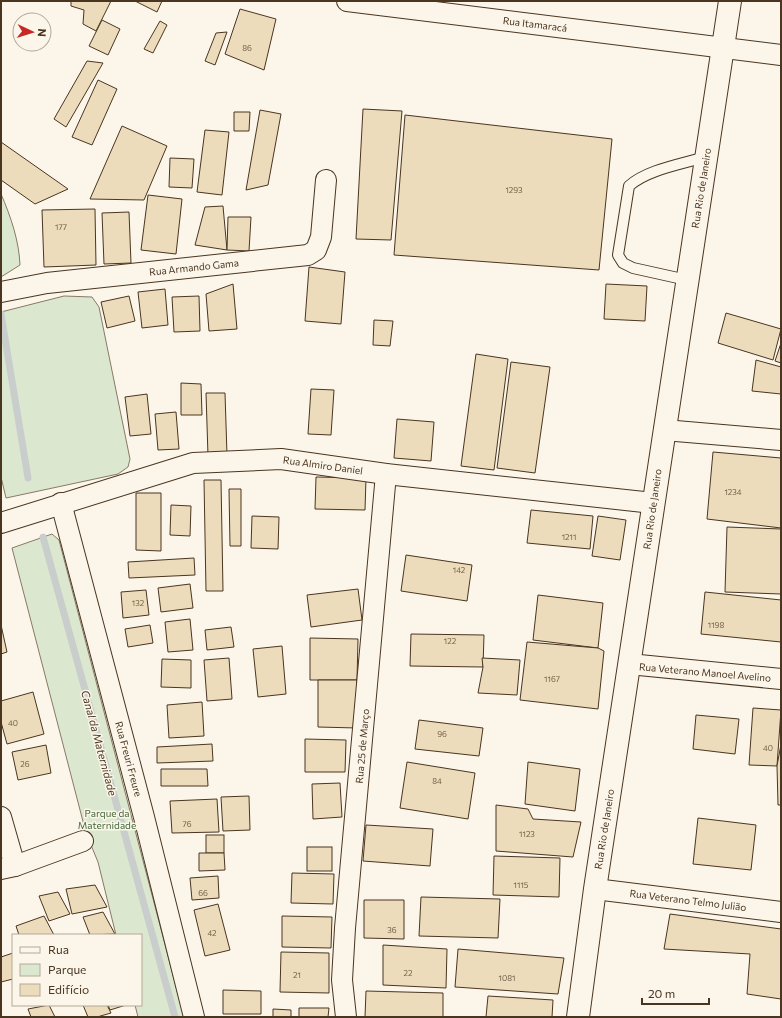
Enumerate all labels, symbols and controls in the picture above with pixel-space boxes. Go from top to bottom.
north arrow [12,12,52,52]
street label: Rua Itamaracá [502,14,568,34]
text: N [36,28,49,37]
house number: 86 [242,43,252,53]
street label: Rua Rio de Janeiro [689,147,713,229]
house number: 1293 [505,185,523,195]
house number: 177 [55,222,67,232]
street label: Rua Armando Gama [149,256,239,278]
street label: Rua Almiro Daniel [282,453,364,477]
street label: Rua Rio de Janeiro [640,468,664,550]
house number: 1234 [724,487,742,497]
house number: 1211 [562,532,576,542]
house number: 142 [453,565,466,575]
house number: 132 [132,598,145,608]
house number: 1198 [708,620,724,630]
house number: 122 [444,636,457,646]
street label: Rua Veterano Manoel Avelino [638,660,772,684]
house number: 1167 [544,674,560,684]
water label: Canal da Maternidade [79,689,120,797]
street label: Rua 25 de Março [353,708,371,784]
house number: 40 [8,718,18,728]
street label: Rua Freuri Freure [113,720,145,798]
house number: 96 [437,729,447,739]
house number: 40 [763,743,773,753]
house number: 26 [20,759,30,769]
house number: 84 [432,776,442,786]
street label: Rua Rio de Janeiro [592,788,616,870]
park label: Parque da Maternidade [78,807,136,831]
house number: 76 [182,819,192,829]
house number: 1123 [519,829,535,839]
house number: 1115 [514,880,529,890]
street label: Rua Veterano Telmo Julião [629,887,747,913]
house number: 66 [198,888,208,898]
house number: 36 [387,925,397,935]
house number: 42 [207,928,217,938]
legend [12,934,142,1006]
text: Rua [48,942,69,956]
text: Parque [48,962,86,976]
house number: 22 [404,968,413,978]
house number: 21 [293,970,301,980]
house number: 1081 [499,973,515,983]
scale bar [642,980,709,1006]
text: Edifício [48,982,89,996]
text: 20 m [648,986,675,1000]

